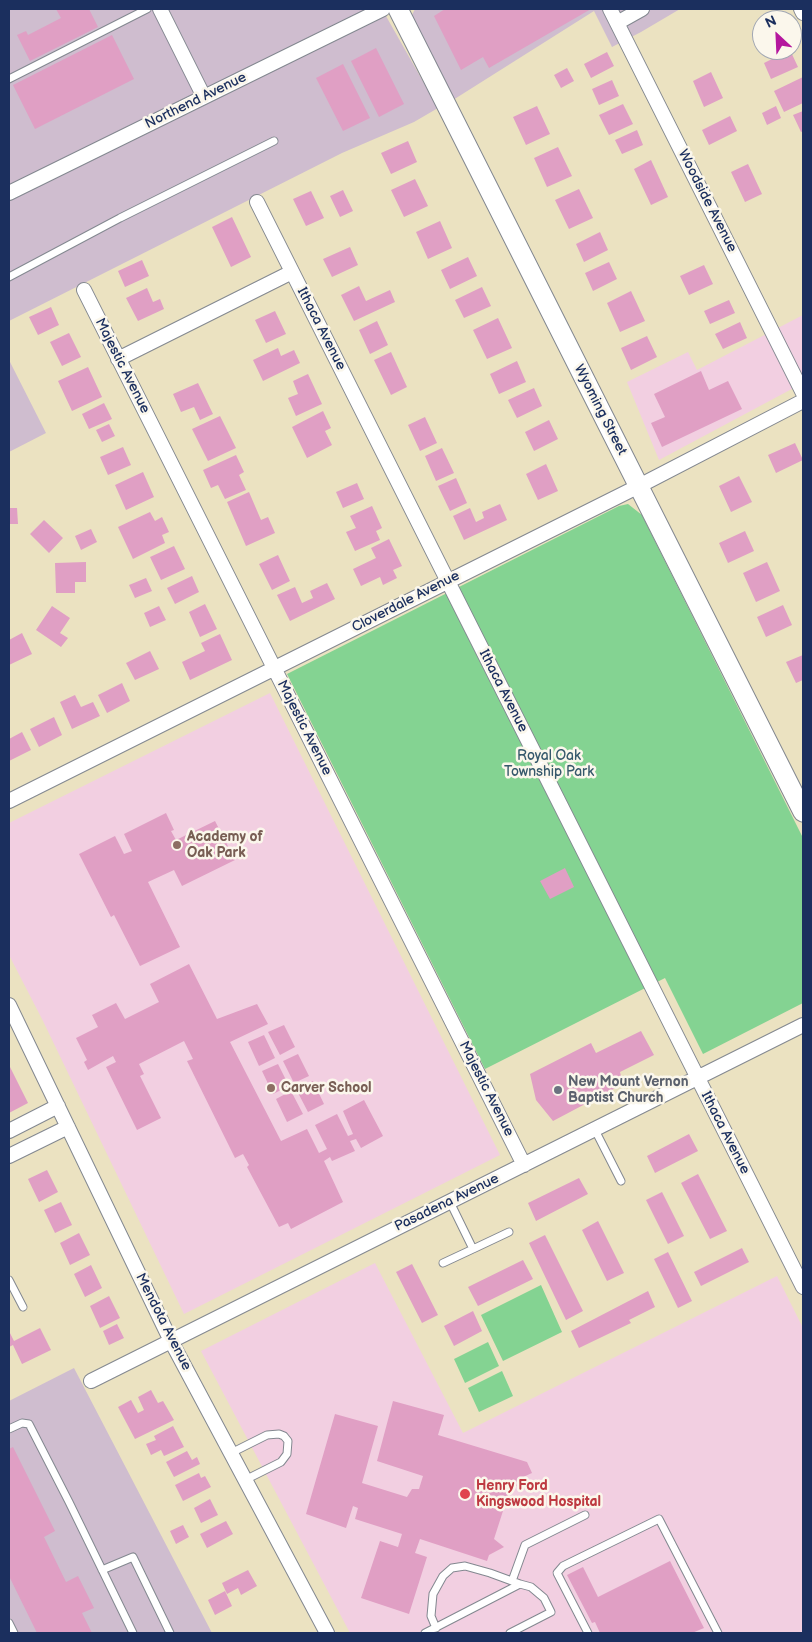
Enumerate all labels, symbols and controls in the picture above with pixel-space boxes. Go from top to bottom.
north arrow [752,10,802,60]
text: N [763,12,779,32]
street label: Northend Avenue [143,69,249,133]
street label: Woodside Avenue [674,147,740,255]
street label: Ithaca Avenue [293,285,349,373]
street label: Majestic Avenue [91,316,153,416]
street label: Wyoming Street [570,362,630,458]
street label: Cloverdale Avenue [349,568,463,636]
street label: Ithaca Avenue [475,647,531,735]
street label: Majestic Avenue [273,678,335,778]
park label: Royal Oak Township Park [504,748,594,780]
place label: Academy of Oak Park [187,829,263,862]
marker: Academy of Oak Park [171,839,183,851]
street label: Majestic Avenue [455,1039,517,1139]
place label: New Mount Vernon Baptist Church [568,1074,688,1106]
place label: Carver School [281,1080,372,1096]
marker: Carver School [265,1082,277,1094]
marker: New Mount Vernon Baptist Church [552,1084,564,1096]
street label: Ithaca Avenue [697,1089,753,1177]
street label: Pasadena Avenue [392,1170,502,1236]
street label: Mendota Avenue [131,1271,195,1373]
place label: Henry Ford Kingswood Hospital [476,1478,601,1510]
marker: Henry Ford Kingswood Hospital [458,1487,472,1501]

